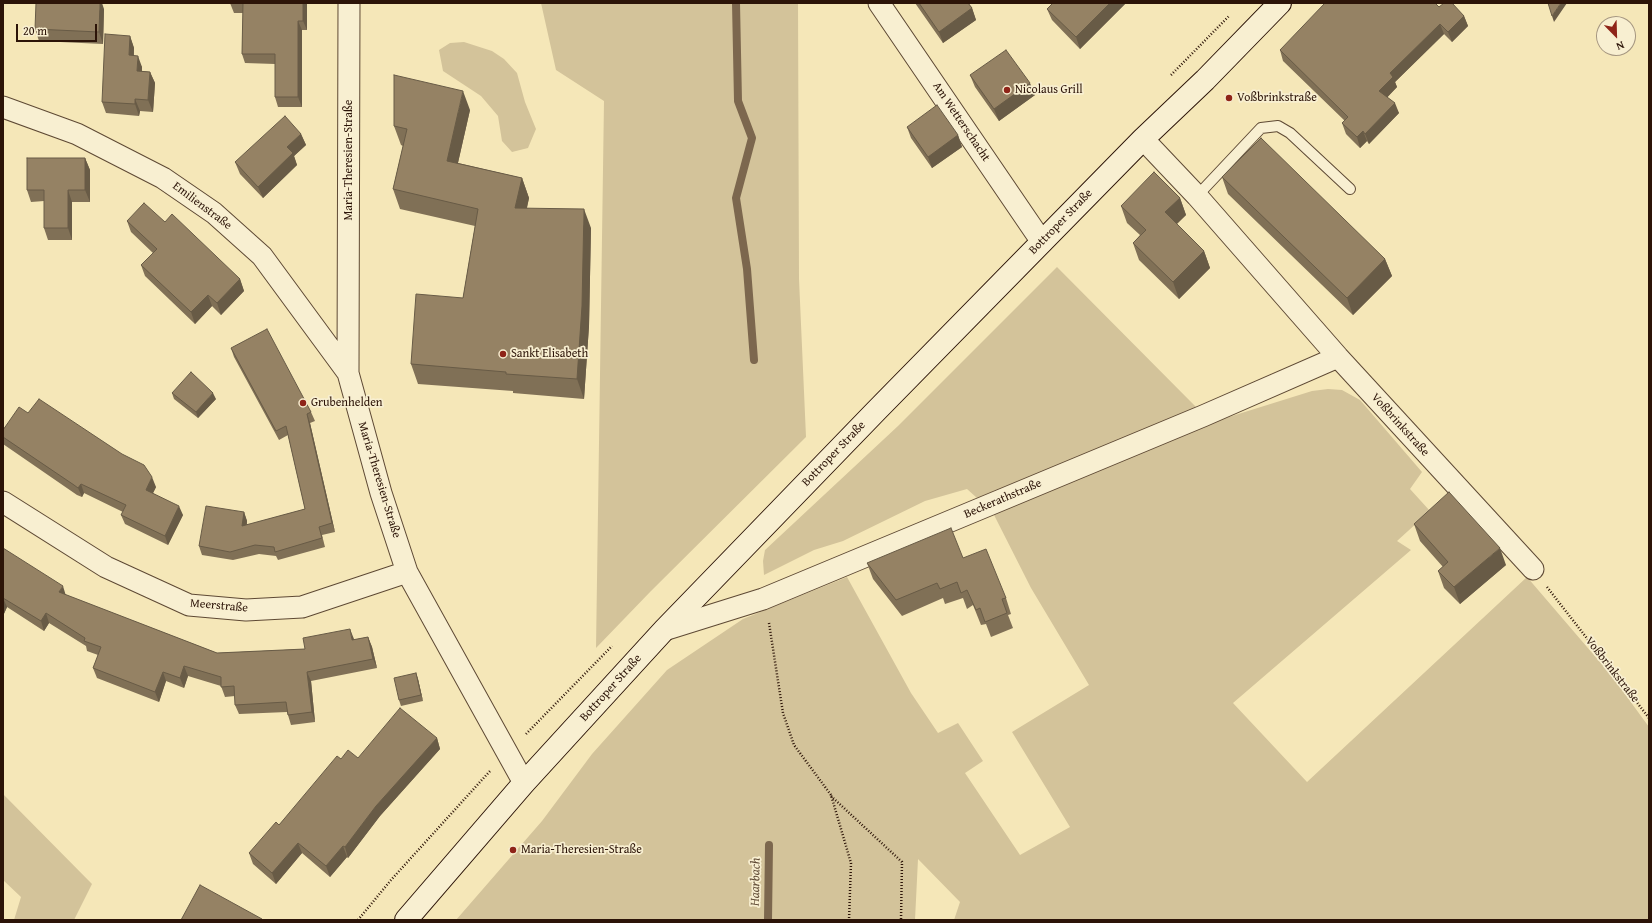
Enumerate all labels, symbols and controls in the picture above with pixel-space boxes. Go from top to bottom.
scale bar [18,16,99,42]
north arrow [1596,16,1636,56]
text: 20 m [23,22,47,39]
text: N [1614,37,1627,55]
street label: Am Wetterschacht [929,80,993,164]
place label: Nicolaus Grill [1015,83,1083,97]
marker: Nicolaus Grill [1002,85,1012,95]
place label: Voßbrinkstraße [1237,91,1317,105]
marker: Voßbrinkstraße [1224,93,1234,103]
street label: Maria-Theresien-Straße [342,100,356,220]
street label: Emilienstraße [170,179,234,233]
street label: Bottroper Straße [1026,186,1096,258]
place label: Sankt Elisabeth [511,347,588,361]
marker: Sankt Elisabeth [498,349,508,359]
street label: Voßbrinkstraße [1368,391,1432,459]
place label: Grubenhelden [311,396,383,410]
marker: Grubenhelden [298,398,308,408]
street label: Bottroper Straße [799,418,869,490]
street label: Maria-Theresien-Straße [354,420,404,540]
street label: Beckerathstraße [962,476,1044,522]
street label: Meerstraße [189,596,249,616]
street label: Voßbrinkstraße [1582,634,1642,706]
street label: Bottroper Straße [577,652,645,724]
place label: Maria-Theresien-Straße [521,843,642,857]
marker: Maria-Theresien-Straße [508,845,518,855]
water label: Haarbach [748,858,764,906]

